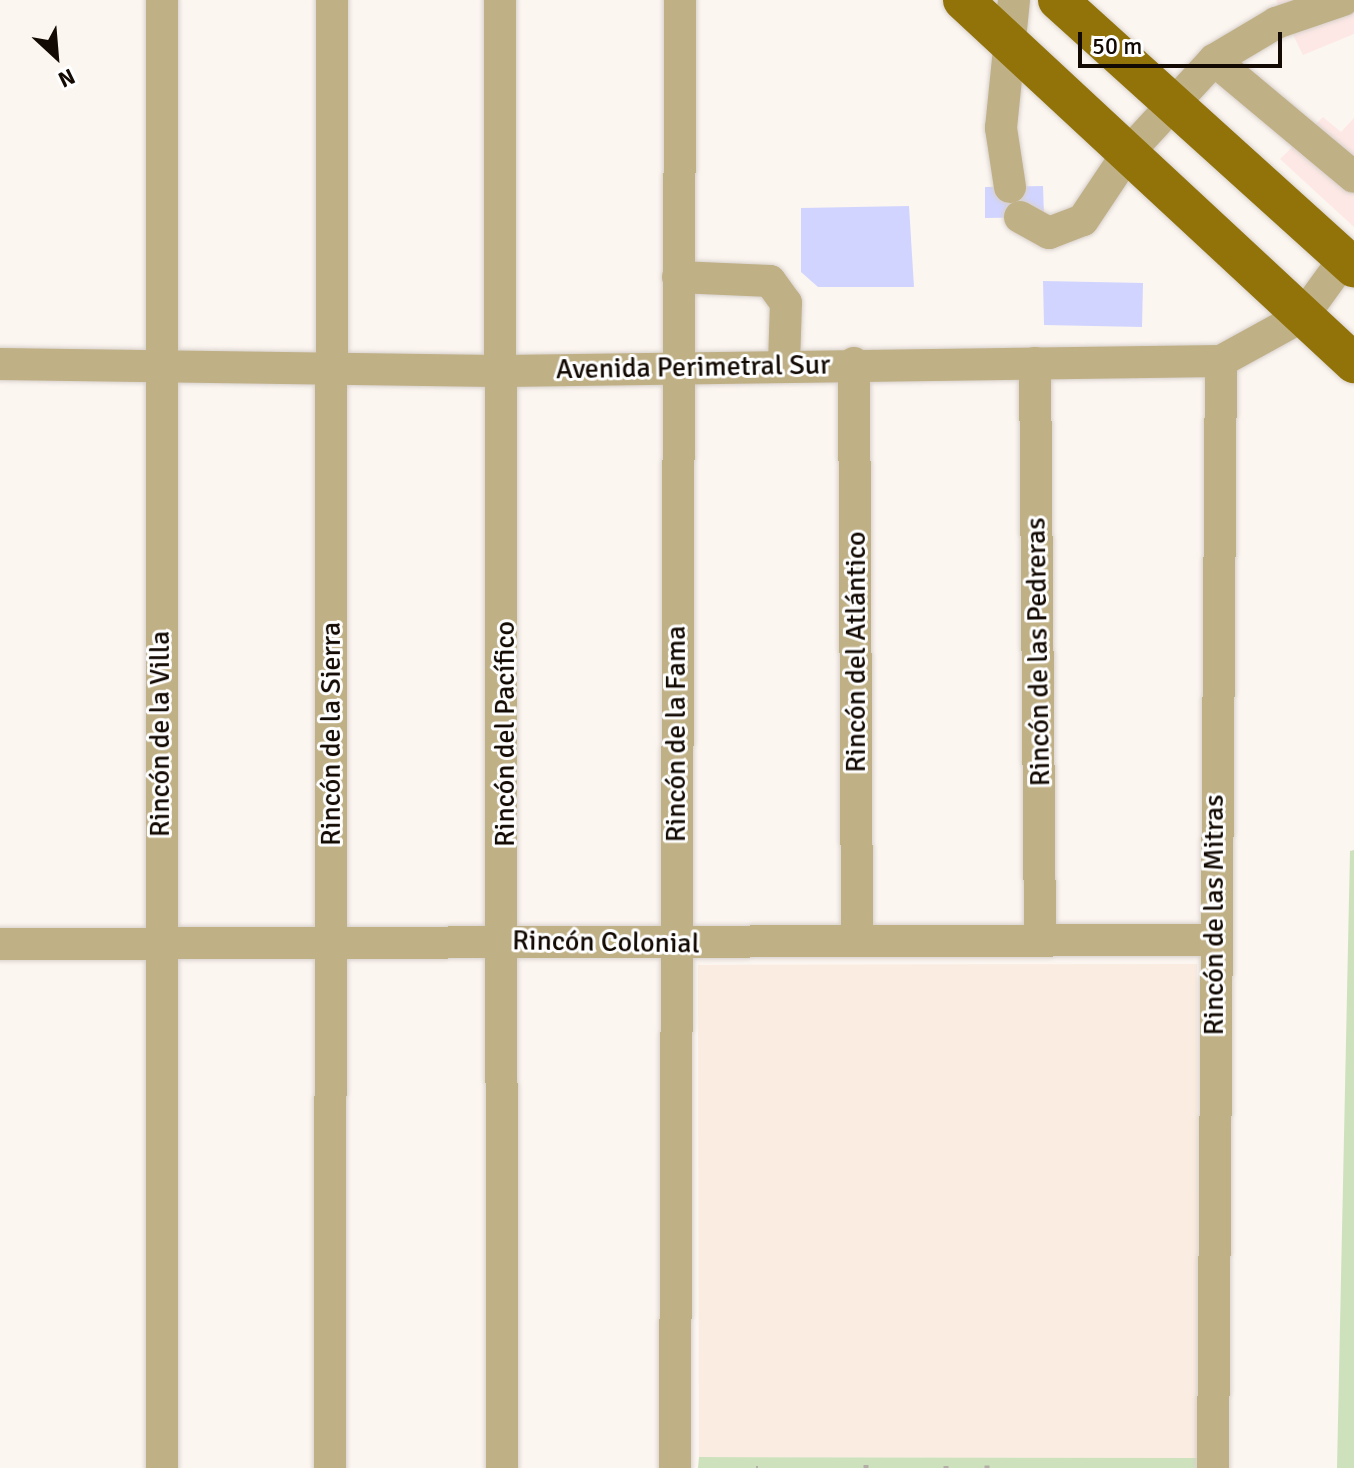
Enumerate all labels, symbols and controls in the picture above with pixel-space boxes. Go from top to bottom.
north arrow [16,16,96,96]
scale bar [1082,16,1286,66]
text: 50 m [1092,31,1142,61]
text: N [54,63,80,94]
street label: Avenida Perimetral Sur [555,348,831,386]
street label: Rincón de las Pedreras [1019,517,1057,787]
street label: Rincón del Atlántico [839,531,873,773]
street label: Rincón del Pacífico [488,621,522,847]
street label: Rincón de la Sierra [314,622,348,846]
street label: Rincón de la Fama [659,626,693,842]
street label: Rincón de la Villa [143,631,177,837]
street label: Rincón de las Mitras [1197,795,1231,1035]
street label: Rincón Colonial [512,924,700,960]

